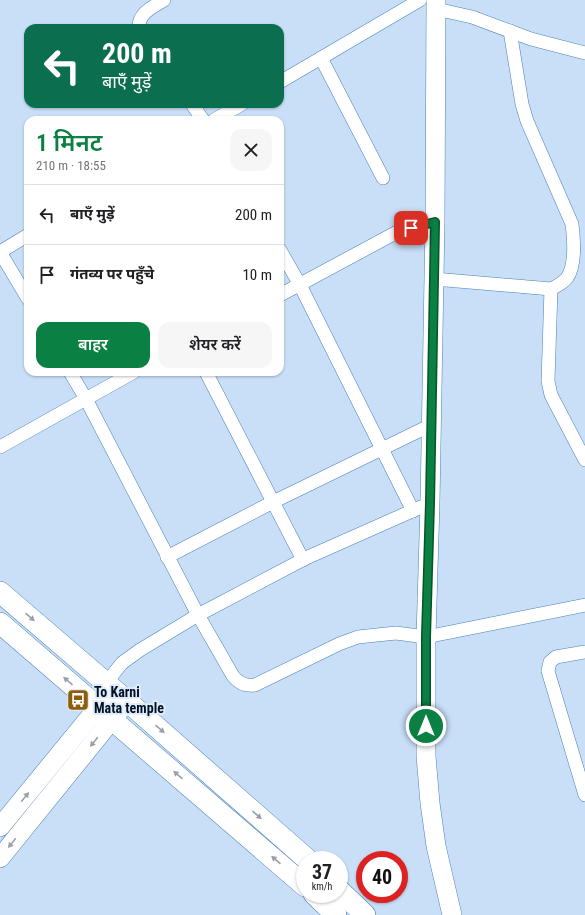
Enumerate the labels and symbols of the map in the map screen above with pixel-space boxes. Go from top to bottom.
pin [394,211,428,245]
one-way arrow [24,613,35,622]
one-way arrow [63,677,73,686]
place label: To Karni Mata temple [94,684,164,716]
bus stop icon: To Karni Mata temple [65,687,91,713]
position arrow [405,705,447,747]
one-way arrow [155,725,165,734]
one-way arrow [89,736,98,747]
one-way arrow [173,771,182,780]
one-way arrow [20,791,29,802]
one-way arrow [252,811,263,820]
one-way arrow [8,838,17,849]
speed limit sign: 40 [356,851,408,903]
one-way arrow [271,855,281,865]

